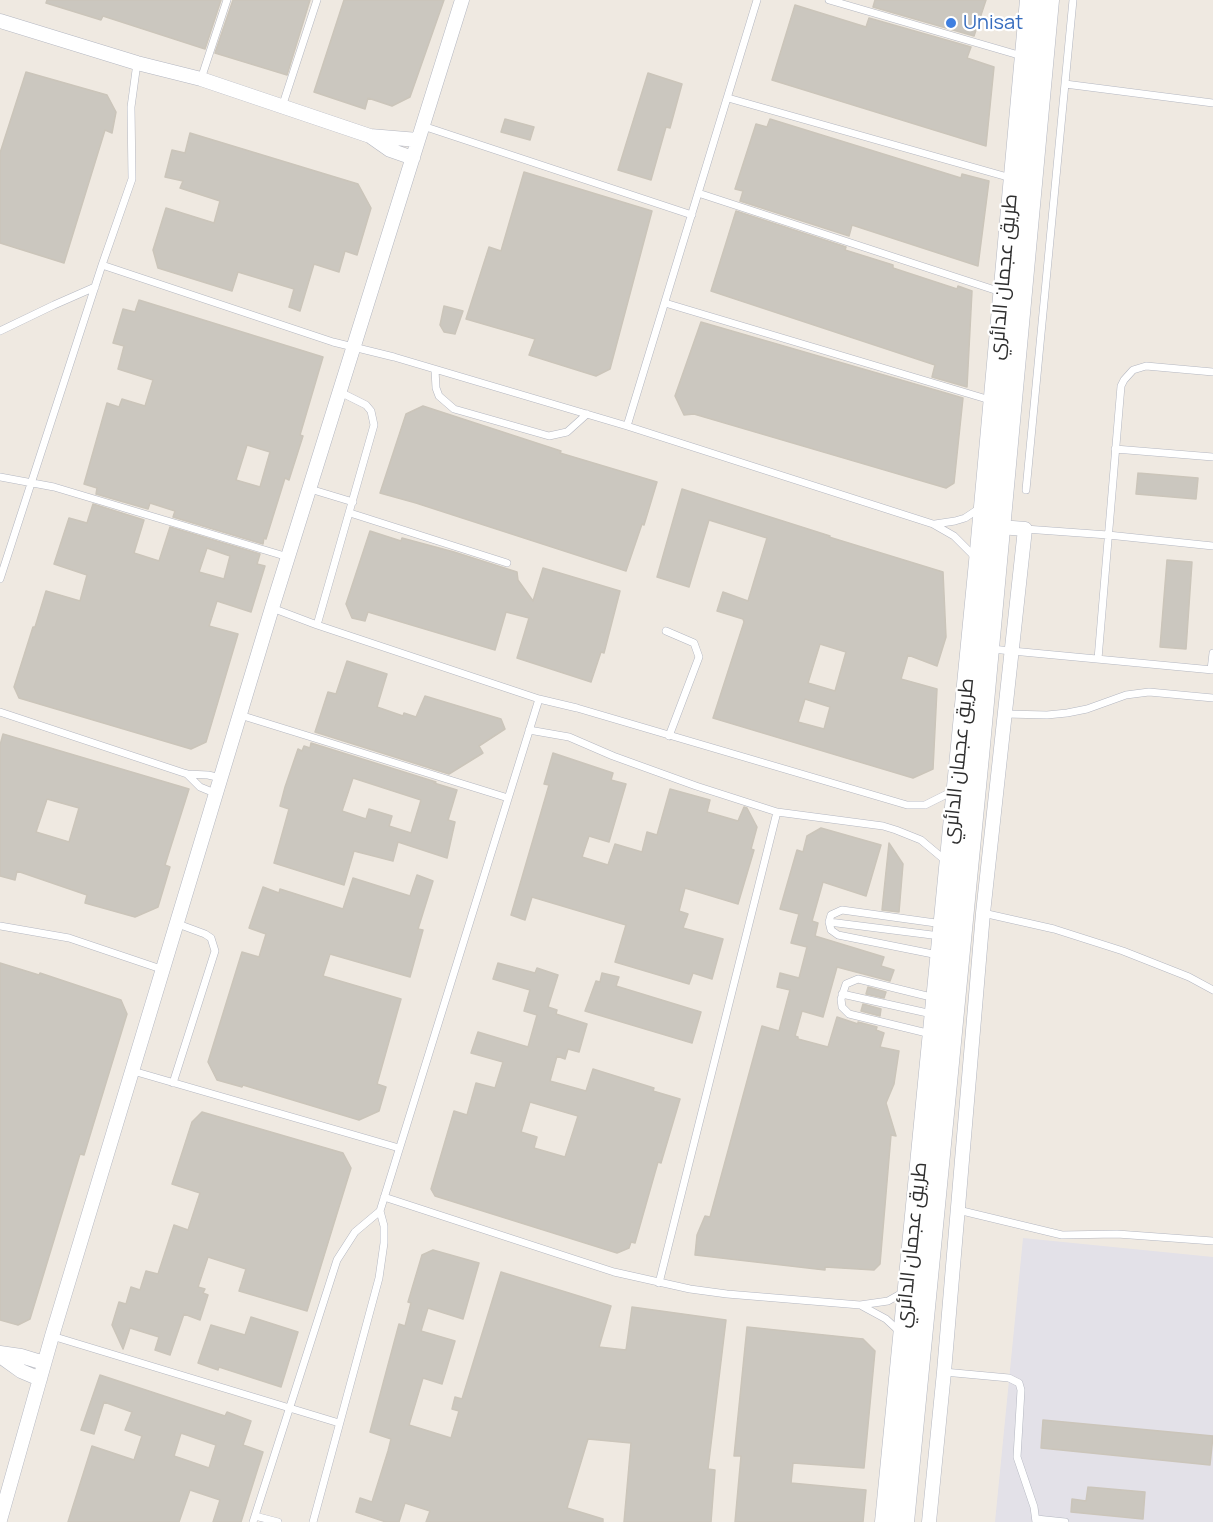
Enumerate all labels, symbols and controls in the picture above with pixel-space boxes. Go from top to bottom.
place label: Unisat [963,11,1023,35]
marker: Unisat [944,16,958,30]
street label: طريق عجمان الدائري [985,193,1023,361]
street label: طريق عجمان الدائري [938,677,980,845]
street label: طريق عجمان الدائري [891,1161,933,1329]

